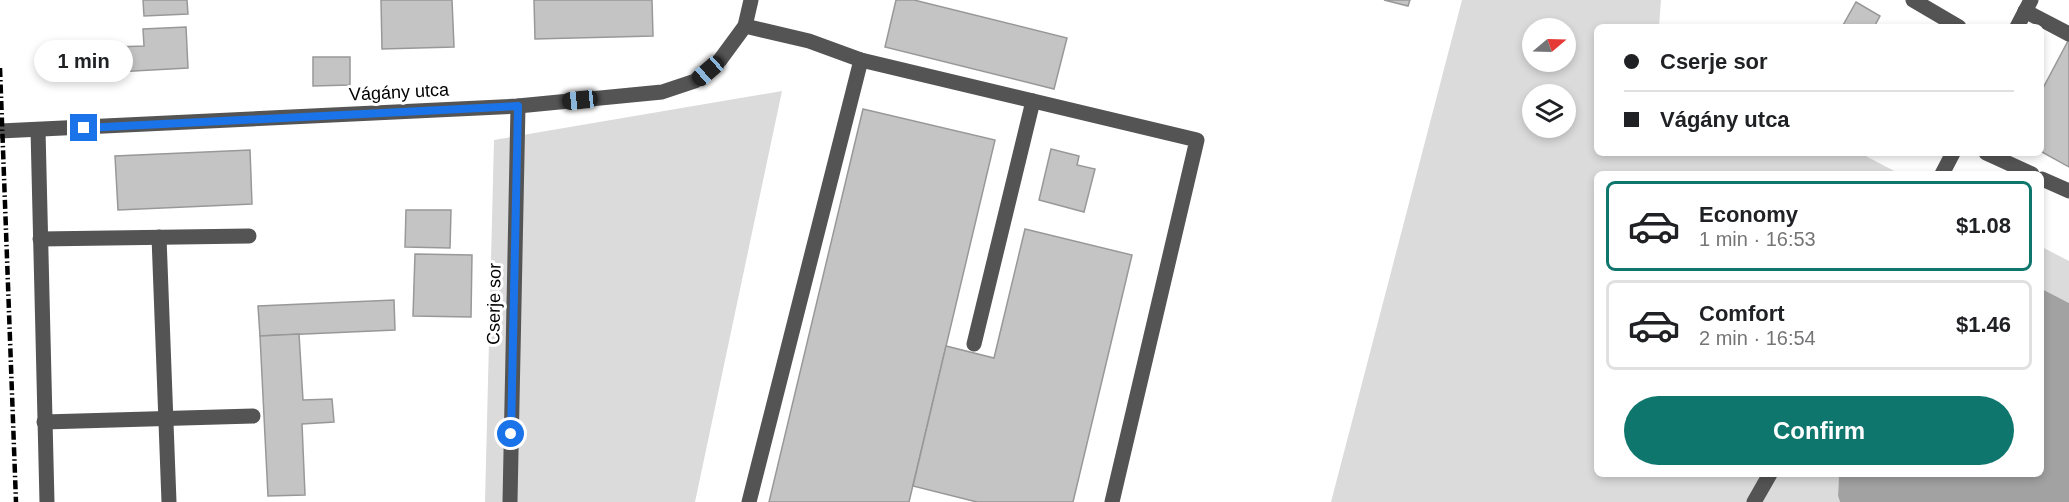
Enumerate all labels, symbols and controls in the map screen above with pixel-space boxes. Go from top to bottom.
north arrow [1522,18,1576,72]
map controls [1522,18,1576,138]
callout: 1 min [34,41,134,83]
text: Cserje sor [1660,49,1768,74]
text: 1 min [57,50,110,72]
car [689,52,727,90]
street label: Vágány utca [349,79,450,105]
button: layers [1522,84,1576,138]
car [561,89,599,111]
text: Vágány utca [1660,107,1790,132]
route end [70,114,97,141]
icon: car [1627,199,1681,253]
text: Economy [1699,202,1798,227]
text: $1.08 [1956,213,2011,238]
text: 1 min · 16:53 [1699,228,1816,250]
street label: Cserje sor [483,263,505,345]
icon: car [1627,298,1681,352]
text: Comfort [1699,301,1785,326]
text: $1.46 [1956,312,2011,337]
text: 2 min · 16:54 [1699,327,1816,349]
button: Confirm [1624,396,2014,465]
route start [497,420,524,447]

